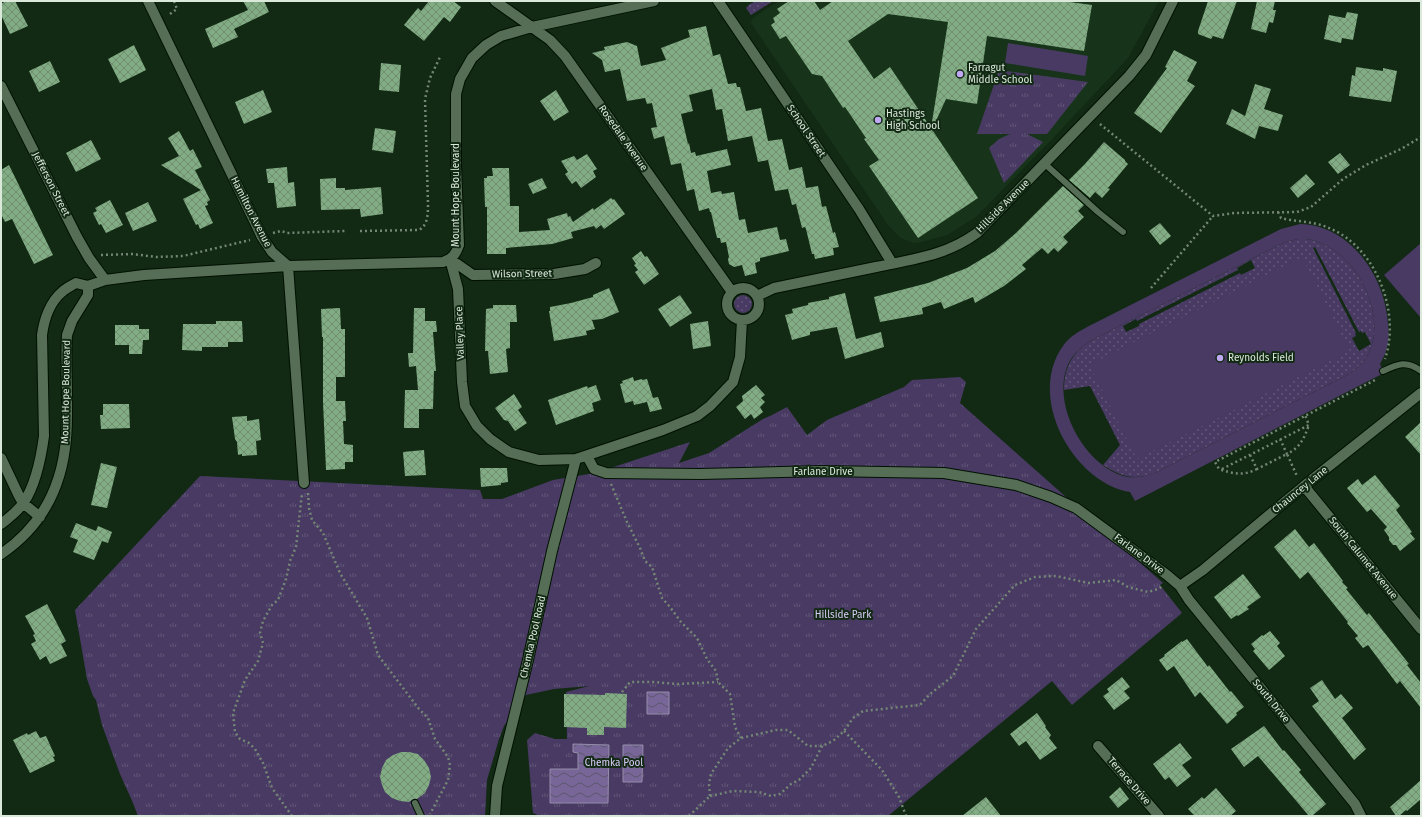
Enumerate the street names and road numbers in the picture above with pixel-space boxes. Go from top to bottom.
street label: Rosedale Avenue [596,103,650,173]
street label: School Street [784,103,828,160]
street label: Mount Hope Boulevard [450,143,462,247]
street label: Jefferson Street [30,150,73,218]
street label: Hamilton Avenue [228,175,274,249]
street label: Hillside Avenue [974,177,1032,235]
street label: Wilson Street [492,267,553,281]
street label: Valley Place [453,306,467,360]
street label: Mount Hope Boulevard [59,340,73,444]
street label: Chauncey Lane [1270,464,1330,516]
street label: Farlane Drive [793,466,853,478]
street label: South Calumet Avenue [1326,514,1400,602]
street label: Farlane Drive [1112,531,1166,577]
street label: Chemka Pool Road [518,595,548,679]
street label: South Drive [1250,677,1292,725]
street label: Terrace Drive [1105,755,1153,807]

